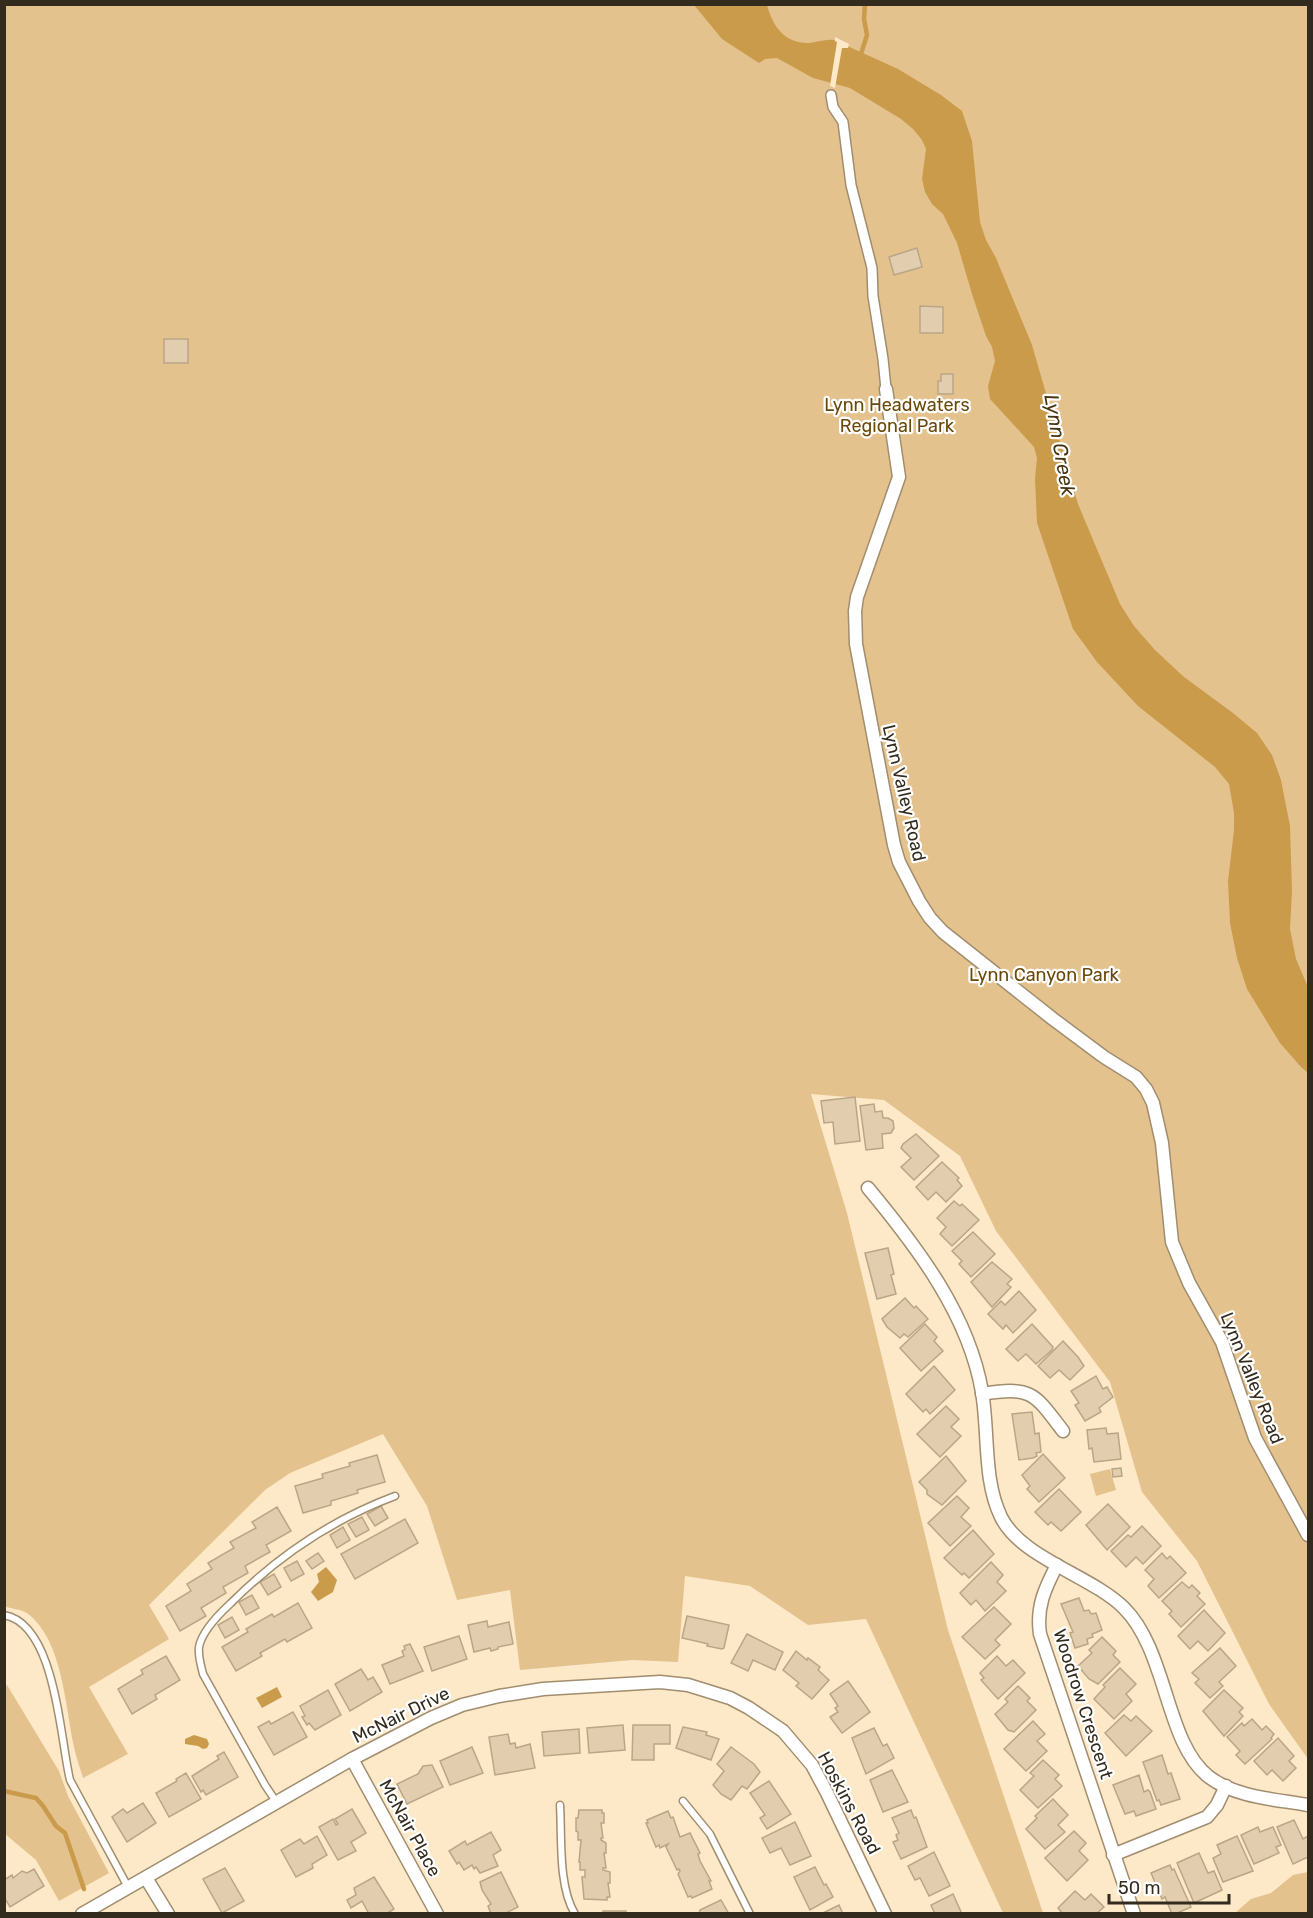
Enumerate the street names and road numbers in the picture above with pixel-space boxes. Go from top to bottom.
street label: Lynn Valley Road [878,722,930,864]
street label: Lynn Valley Road [1216,1309,1288,1447]
street label: Woodrow Crescent [1048,1626,1118,1782]
street label: McNair Drive [349,1682,453,1748]
street label: Hoskins Road [813,1748,885,1858]
street label: McNair Place [374,1776,446,1880]

